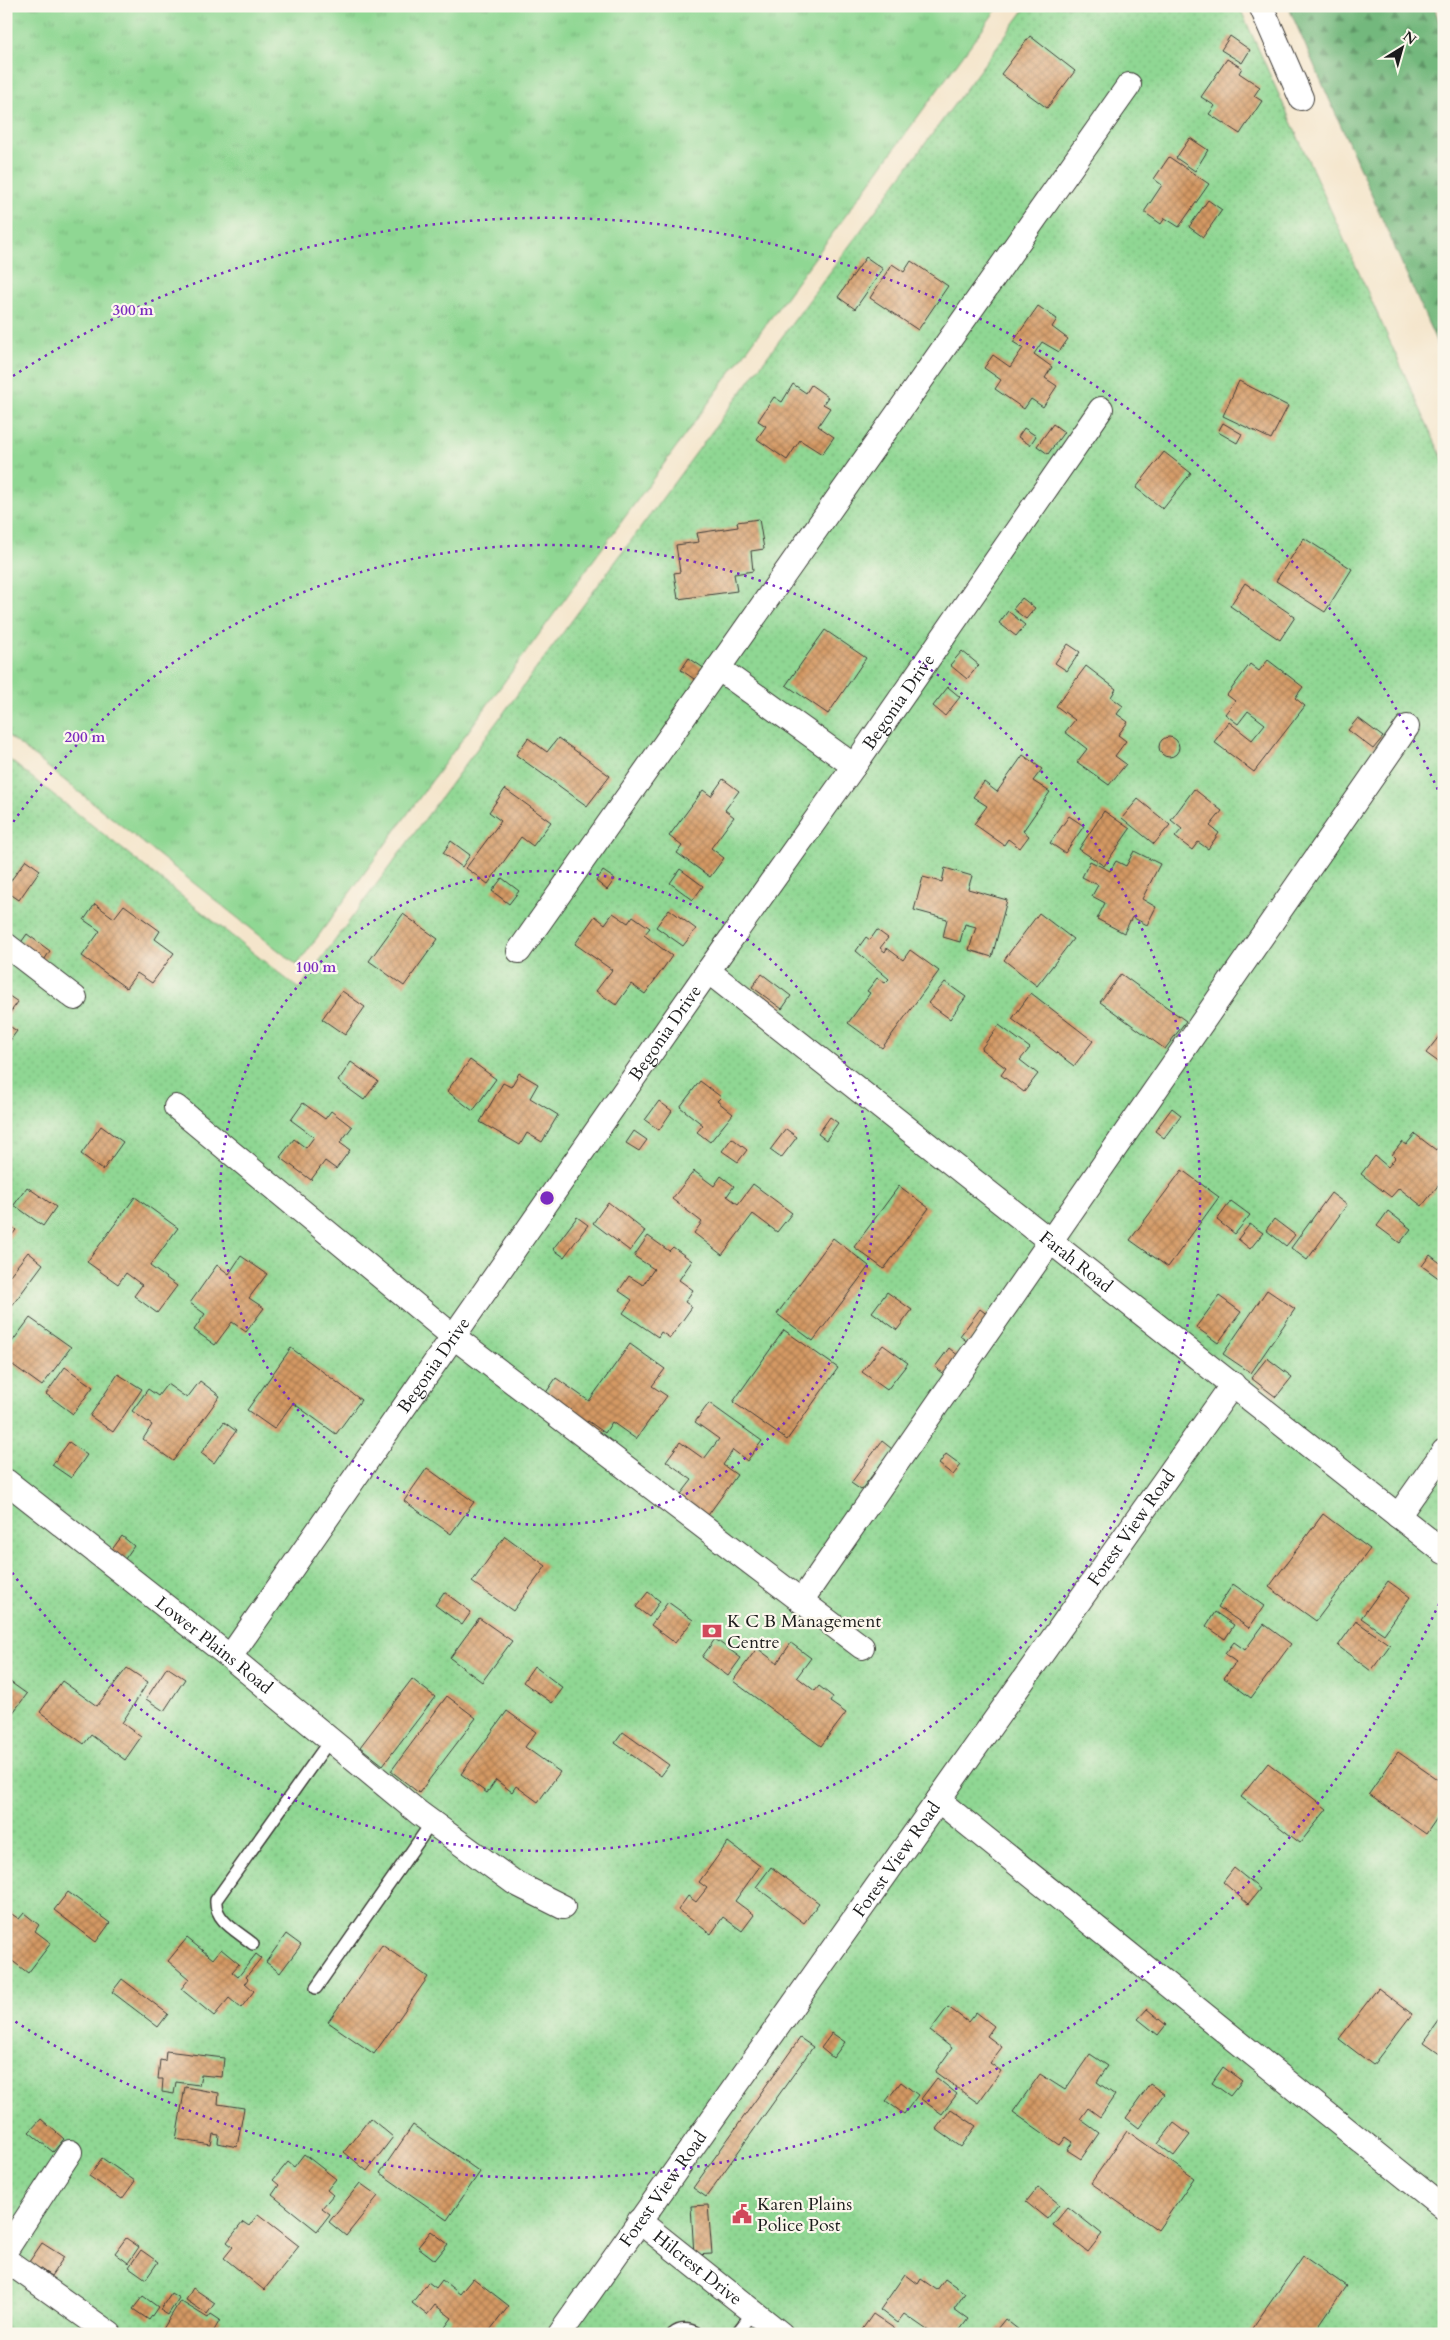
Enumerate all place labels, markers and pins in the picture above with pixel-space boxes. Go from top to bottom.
centre of rings [538,1189,556,1207]
place label: K C B Management Centre [727,1609,882,1655]
bank icon: K C B Management Centre [701,1620,723,1642]
place label: Karen Plains Police Post [757,2192,852,2238]
public building icon: Karen Plains Police Post [731,2203,753,2225]

